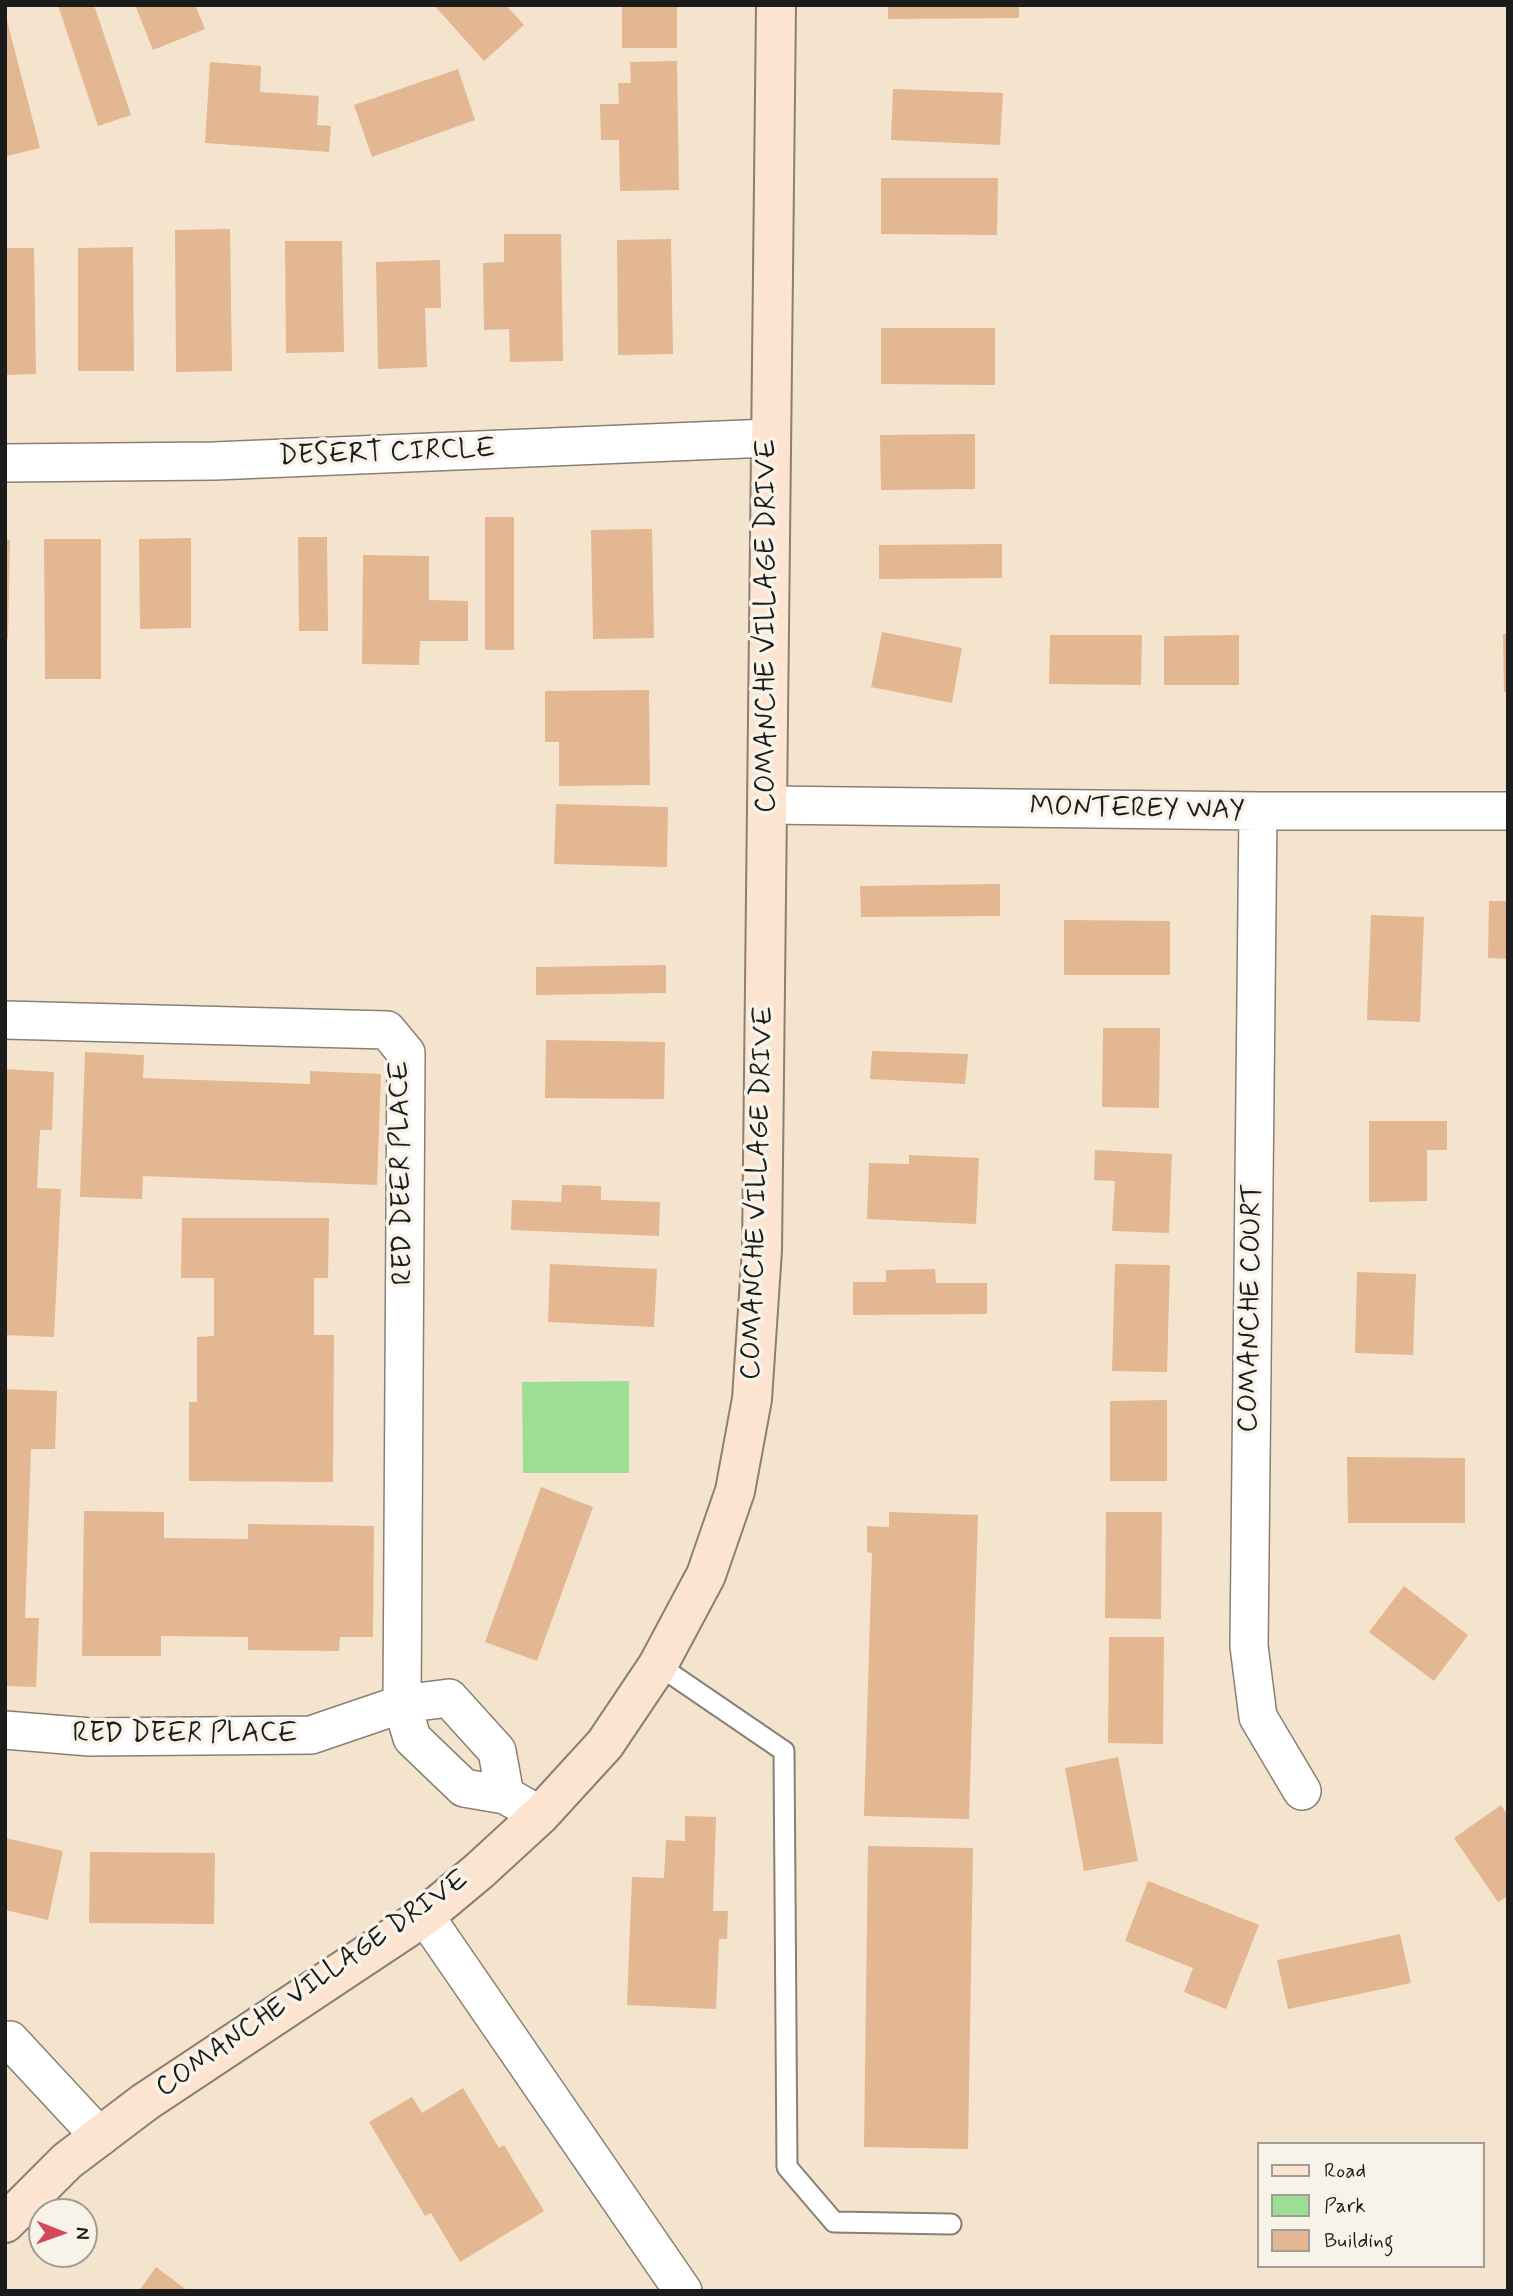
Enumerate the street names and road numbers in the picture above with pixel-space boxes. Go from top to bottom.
street label: DESERT CIRCLE [278,433,496,475]
street label: COMANCHE VILLAGE DRIVE [751,439,785,813]
street label: MONTEREY WAY [1029,791,1245,829]
street label: COMANCHE VILLAGE DRIVE [736,1005,782,1381]
street label: RED DEER PLACE [384,1060,422,1286]
street label: COMANCHE COURT [1233,1183,1271,1433]
street label: RED DEER PLACE [73,1718,297,1752]
street label: COMANCHE VILLAGE DRIVE [150,1864,476,2106]

